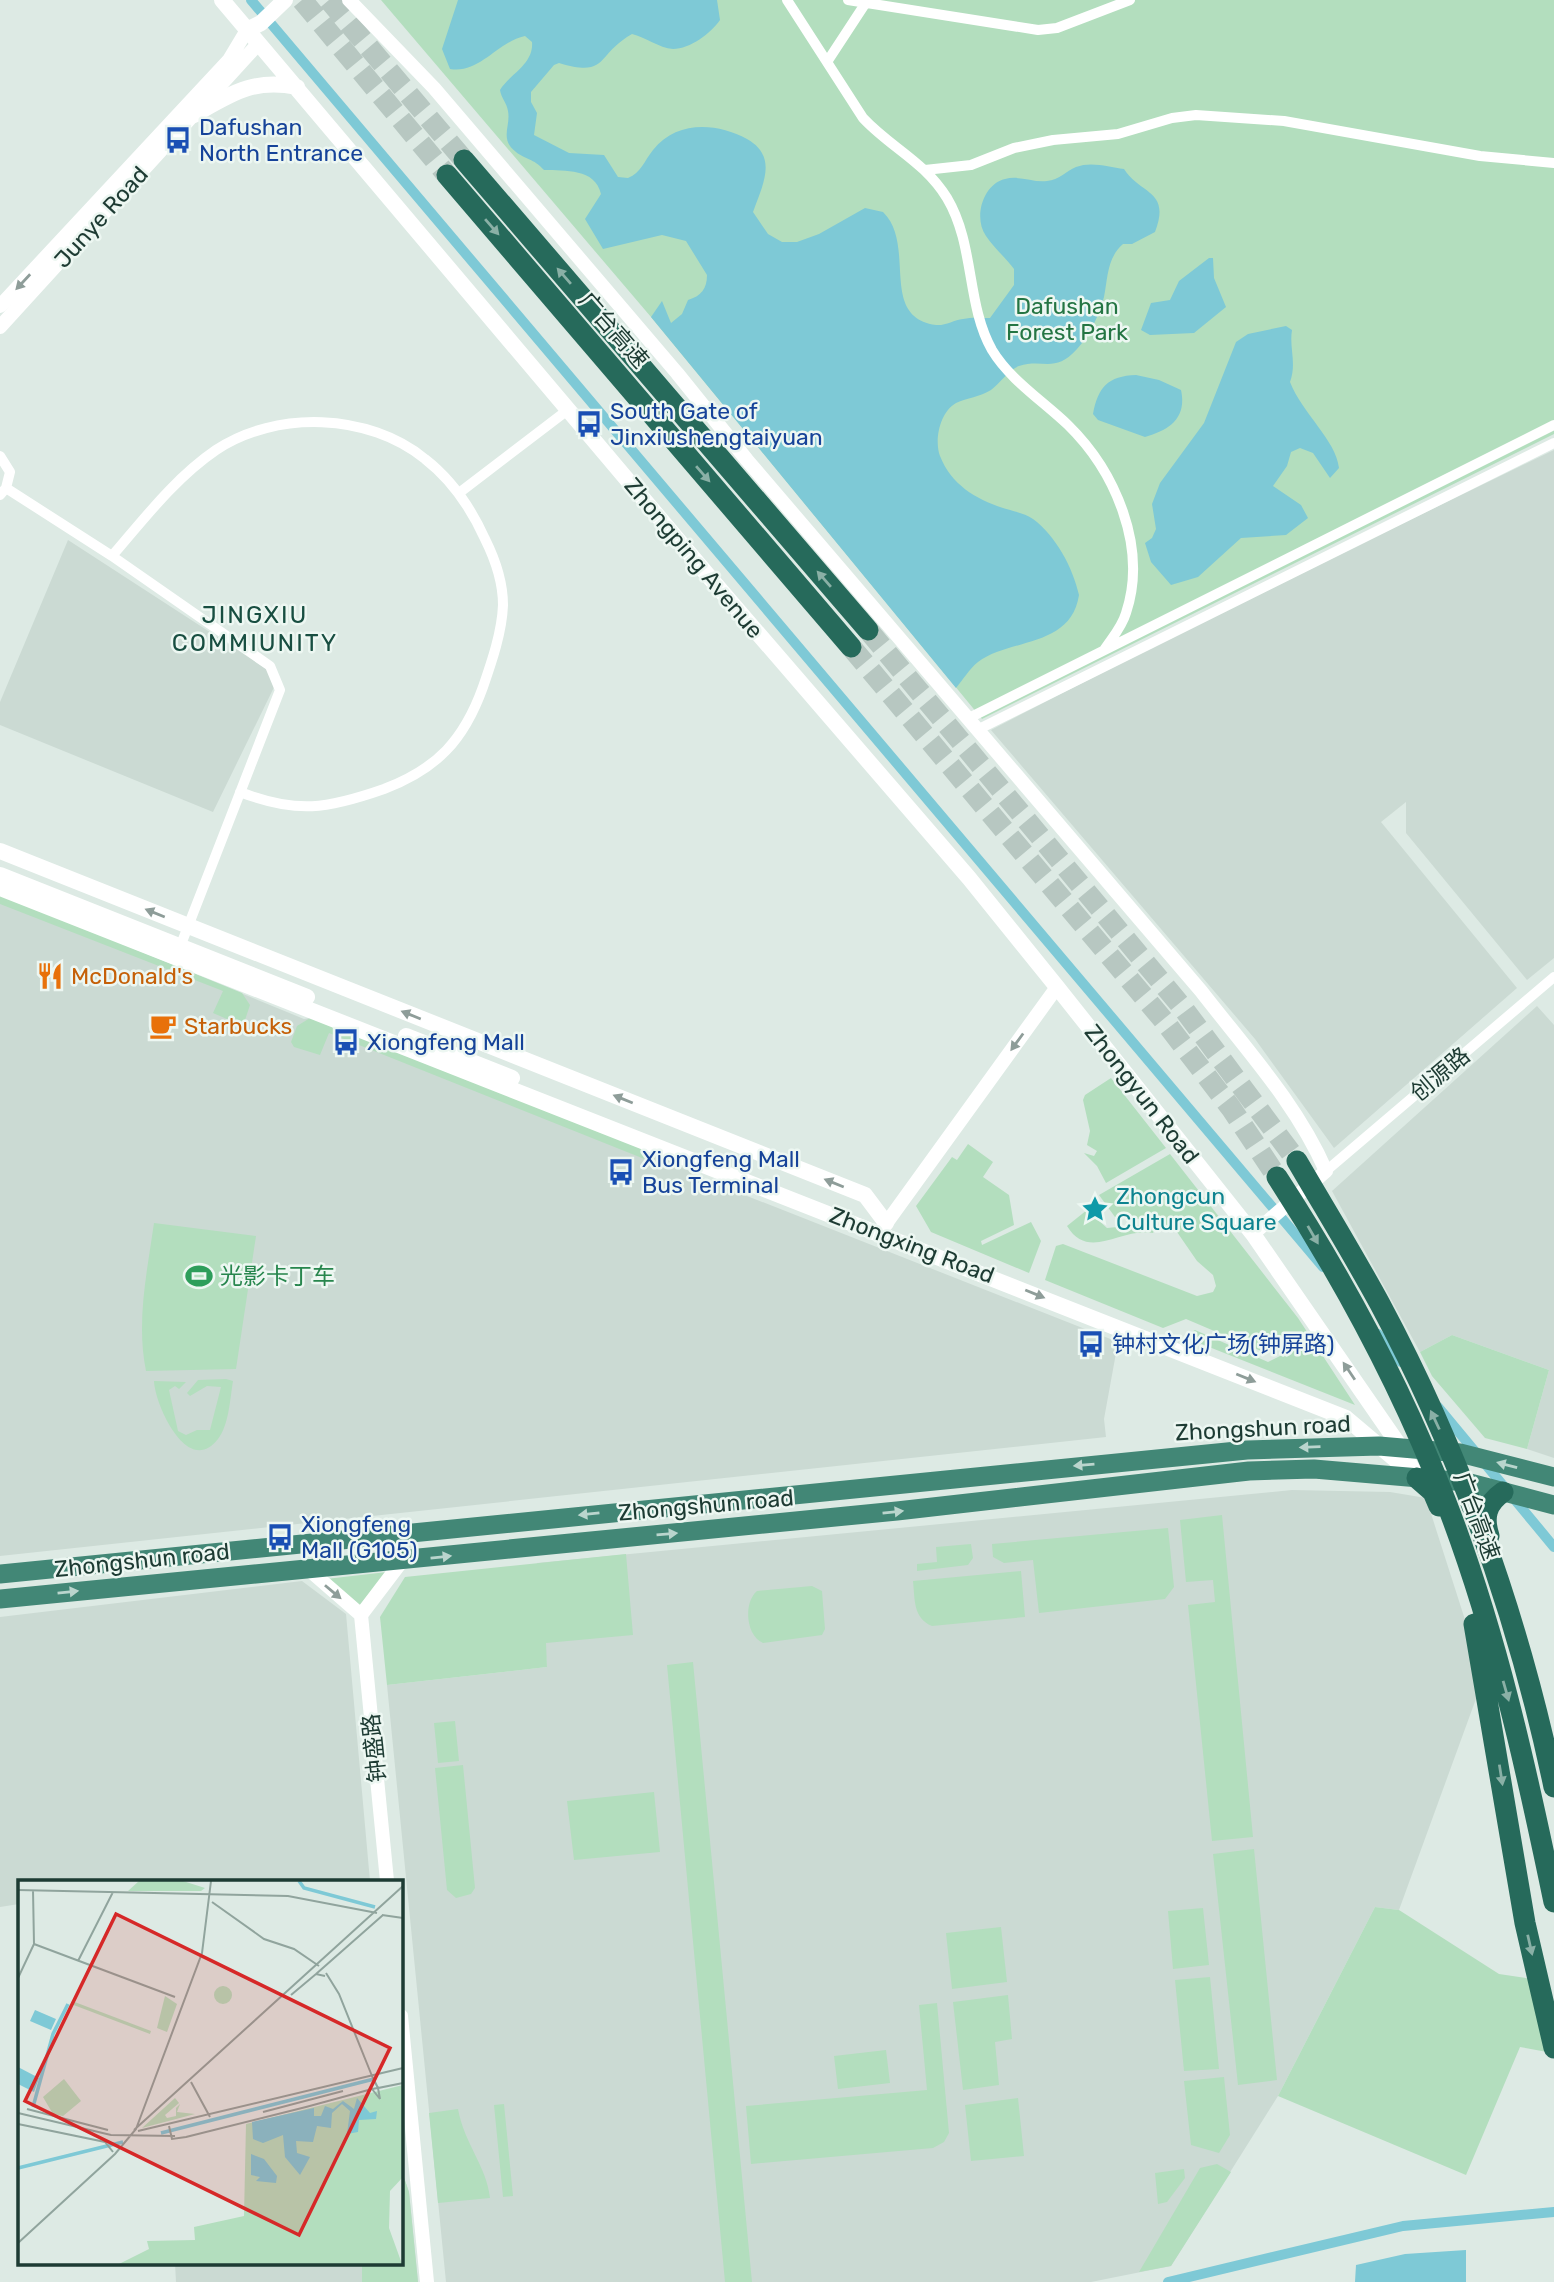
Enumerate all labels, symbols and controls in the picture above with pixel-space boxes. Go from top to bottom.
place label: Dafushan North Entrance [199,113,363,167]
bus stop icon: Dafushan North Entrance [163,125,193,155]
street label: Junye Road [48,160,154,274]
one-way arrow [484,218,500,236]
one-way arrow [556,267,572,285]
one-way arrow [15,273,31,290]
street label: 广台高速 [573,286,655,374]
park label: Dafushan Forest Park [1006,292,1128,346]
place label: South Gate of Jinxiushengtaiyuan [610,397,823,451]
bus stop icon: South Gate of Jinxiushengtaiyuan [574,409,604,439]
one-way arrow [695,466,710,483]
street label: Zhongping Avenue [619,472,769,644]
one-way arrow [817,570,832,587]
district label: JINGXIU COMMIUNITY [172,601,338,657]
one-way arrow [144,907,165,918]
restaurant icon: McDonald's [35,961,65,991]
place label: McDonald's [71,962,193,990]
one-way arrow [401,1009,422,1020]
cafe icon: Starbucks [148,1011,178,1041]
place label: Starbucks [184,1012,292,1040]
street label: Zhongyun Road [1079,1019,1205,1169]
bus stop icon: Xiongfeng Mall [331,1027,361,1057]
place label: Xiongfeng Mall [367,1028,525,1056]
one-way arrow [1010,1033,1024,1051]
street label: 创源路 [1405,1041,1475,1107]
one-way arrow [613,1093,633,1105]
place label: Xiongfeng Mall Bus Terminal [642,1145,800,1199]
bus stop icon: Xiongfeng Mall Bus Terminal [606,1157,636,1187]
one-way arrow [824,1178,845,1189]
place label: Zhongcun Culture Square [1116,1182,1277,1236]
place icon: Zhongcun Culture Square [1080,1194,1110,1224]
street label: Zhongxing Road [826,1201,998,1289]
one-way arrow [1307,1225,1320,1244]
sports icon: 光影卡丁车 [184,1261,214,1291]
place label: 光影卡丁车 [220,1262,335,1290]
one-way arrow [1025,1288,1046,1299]
bus stop icon: 钟村文化广场(钟屏路) [1076,1329,1106,1359]
place label: 钟村文化广场(钟屏路) [1112,1330,1335,1358]
one-way arrow [1342,1362,1356,1380]
one-way arrow [1236,1372,1257,1383]
street label: Zhongshun road [1174,1409,1352,1447]
one-way arrow [1429,1410,1441,1430]
one-way arrow [1299,1442,1321,1453]
one-way arrow [1496,1459,1518,1470]
one-way arrow [1072,1460,1094,1471]
street label: 广台高速 [1448,1468,1506,1564]
street label: Zhongshun road [617,1483,795,1527]
one-way arrow [883,1506,905,1517]
one-way arrow [578,1509,600,1520]
place label: Xiongfeng Mall (G105) [301,1510,417,1564]
bus stop icon: Xiongfeng Mall (G105) [265,1522,295,1552]
one-way arrow [656,1528,678,1539]
street label: Zhongshun road [53,1537,231,1583]
one-way arrow [430,1551,452,1562]
one-way arrow [324,1585,342,1600]
one-way arrow [57,1586,79,1597]
one-way arrow [1501,1680,1512,1702]
street label: 钟盛路 [356,1712,392,1784]
one-way arrow [1495,1764,1506,1786]
inset map [18,1880,402,2264]
one-way arrow [1525,1934,1536,1956]

